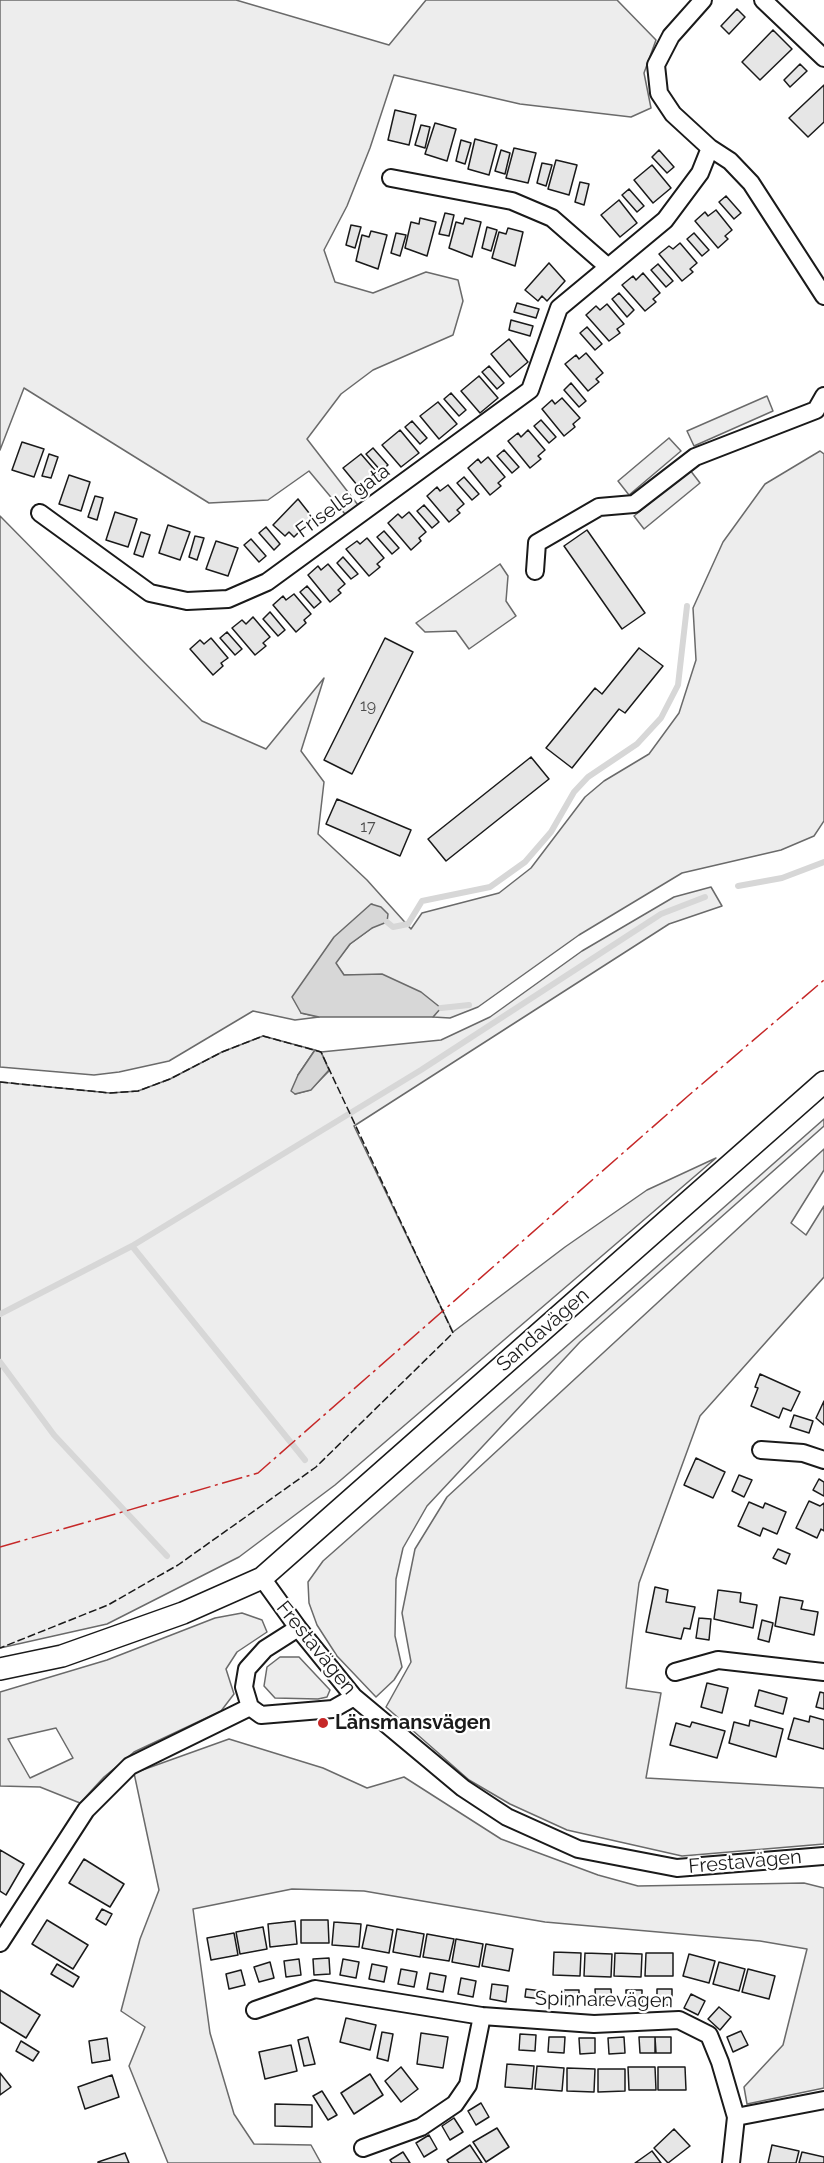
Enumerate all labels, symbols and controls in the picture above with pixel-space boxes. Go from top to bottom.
street label: Frisells gata [291,459,395,543]
house number: 19 [360,696,376,716]
house number: 17 [360,817,376,837]
street label: Sandavägen [492,1283,594,1377]
street label: Frestavägen [271,1596,361,1700]
place label: Länsmansvägen [335,1711,491,1735]
marker: Länsmansvägen [316,1716,330,1730]
street label: Frestavägen [687,1845,803,1879]
street label: Spinnarevägen [535,1987,673,2013]

